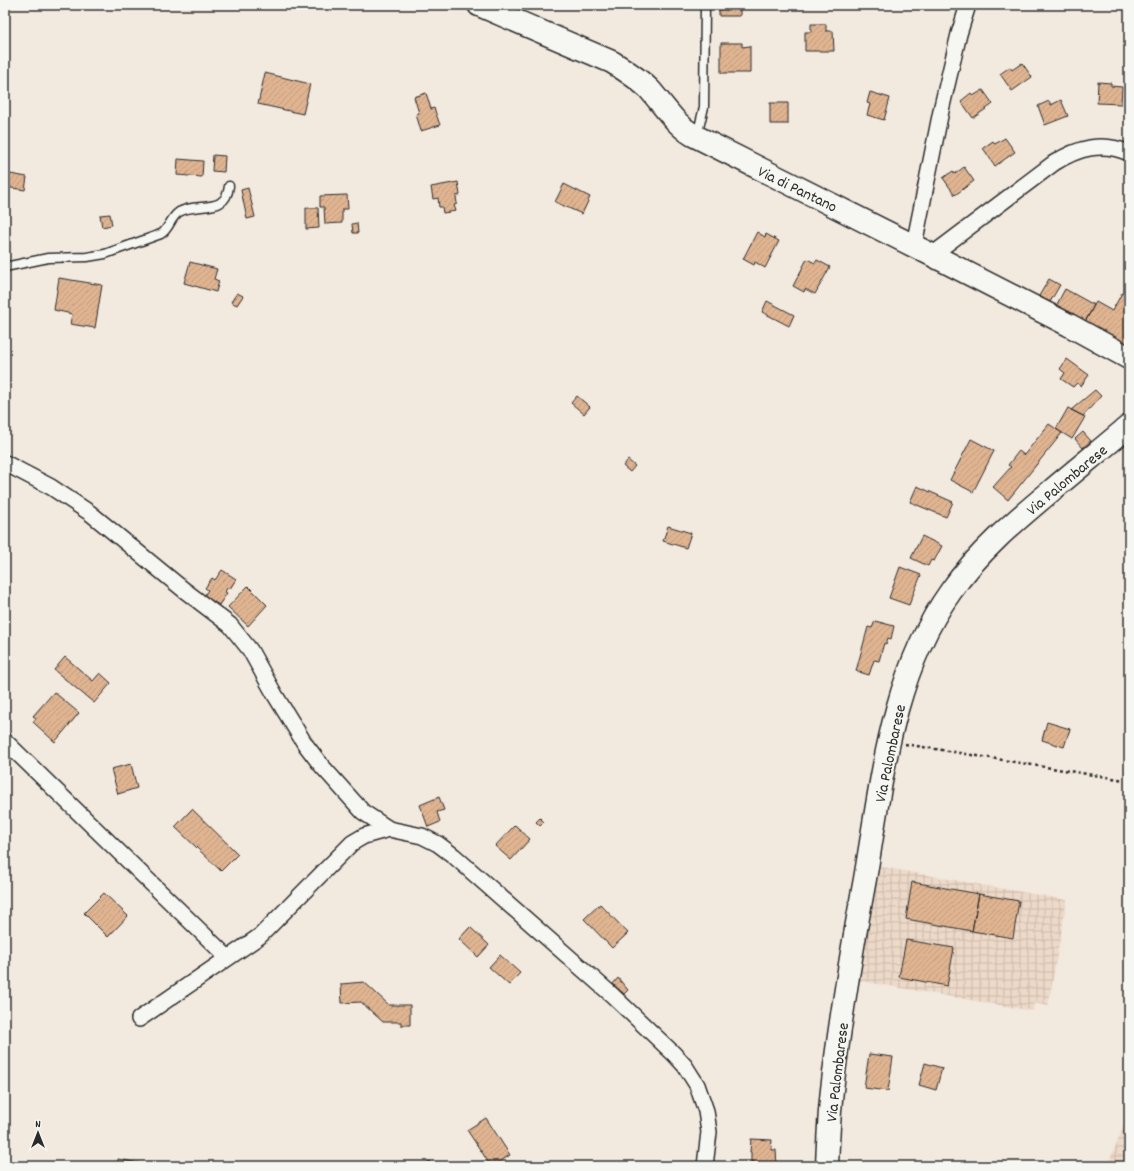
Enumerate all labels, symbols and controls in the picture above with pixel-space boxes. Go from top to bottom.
street label: Via di Pantano [753,161,841,219]
street label: Via Palombarese [1022,440,1113,522]
street label: Via Palombarese [870,702,913,805]
street label: Via Palombarese [821,1021,856,1123]
north arrow [18,1113,58,1153]
text: N [35,1117,41,1133]

